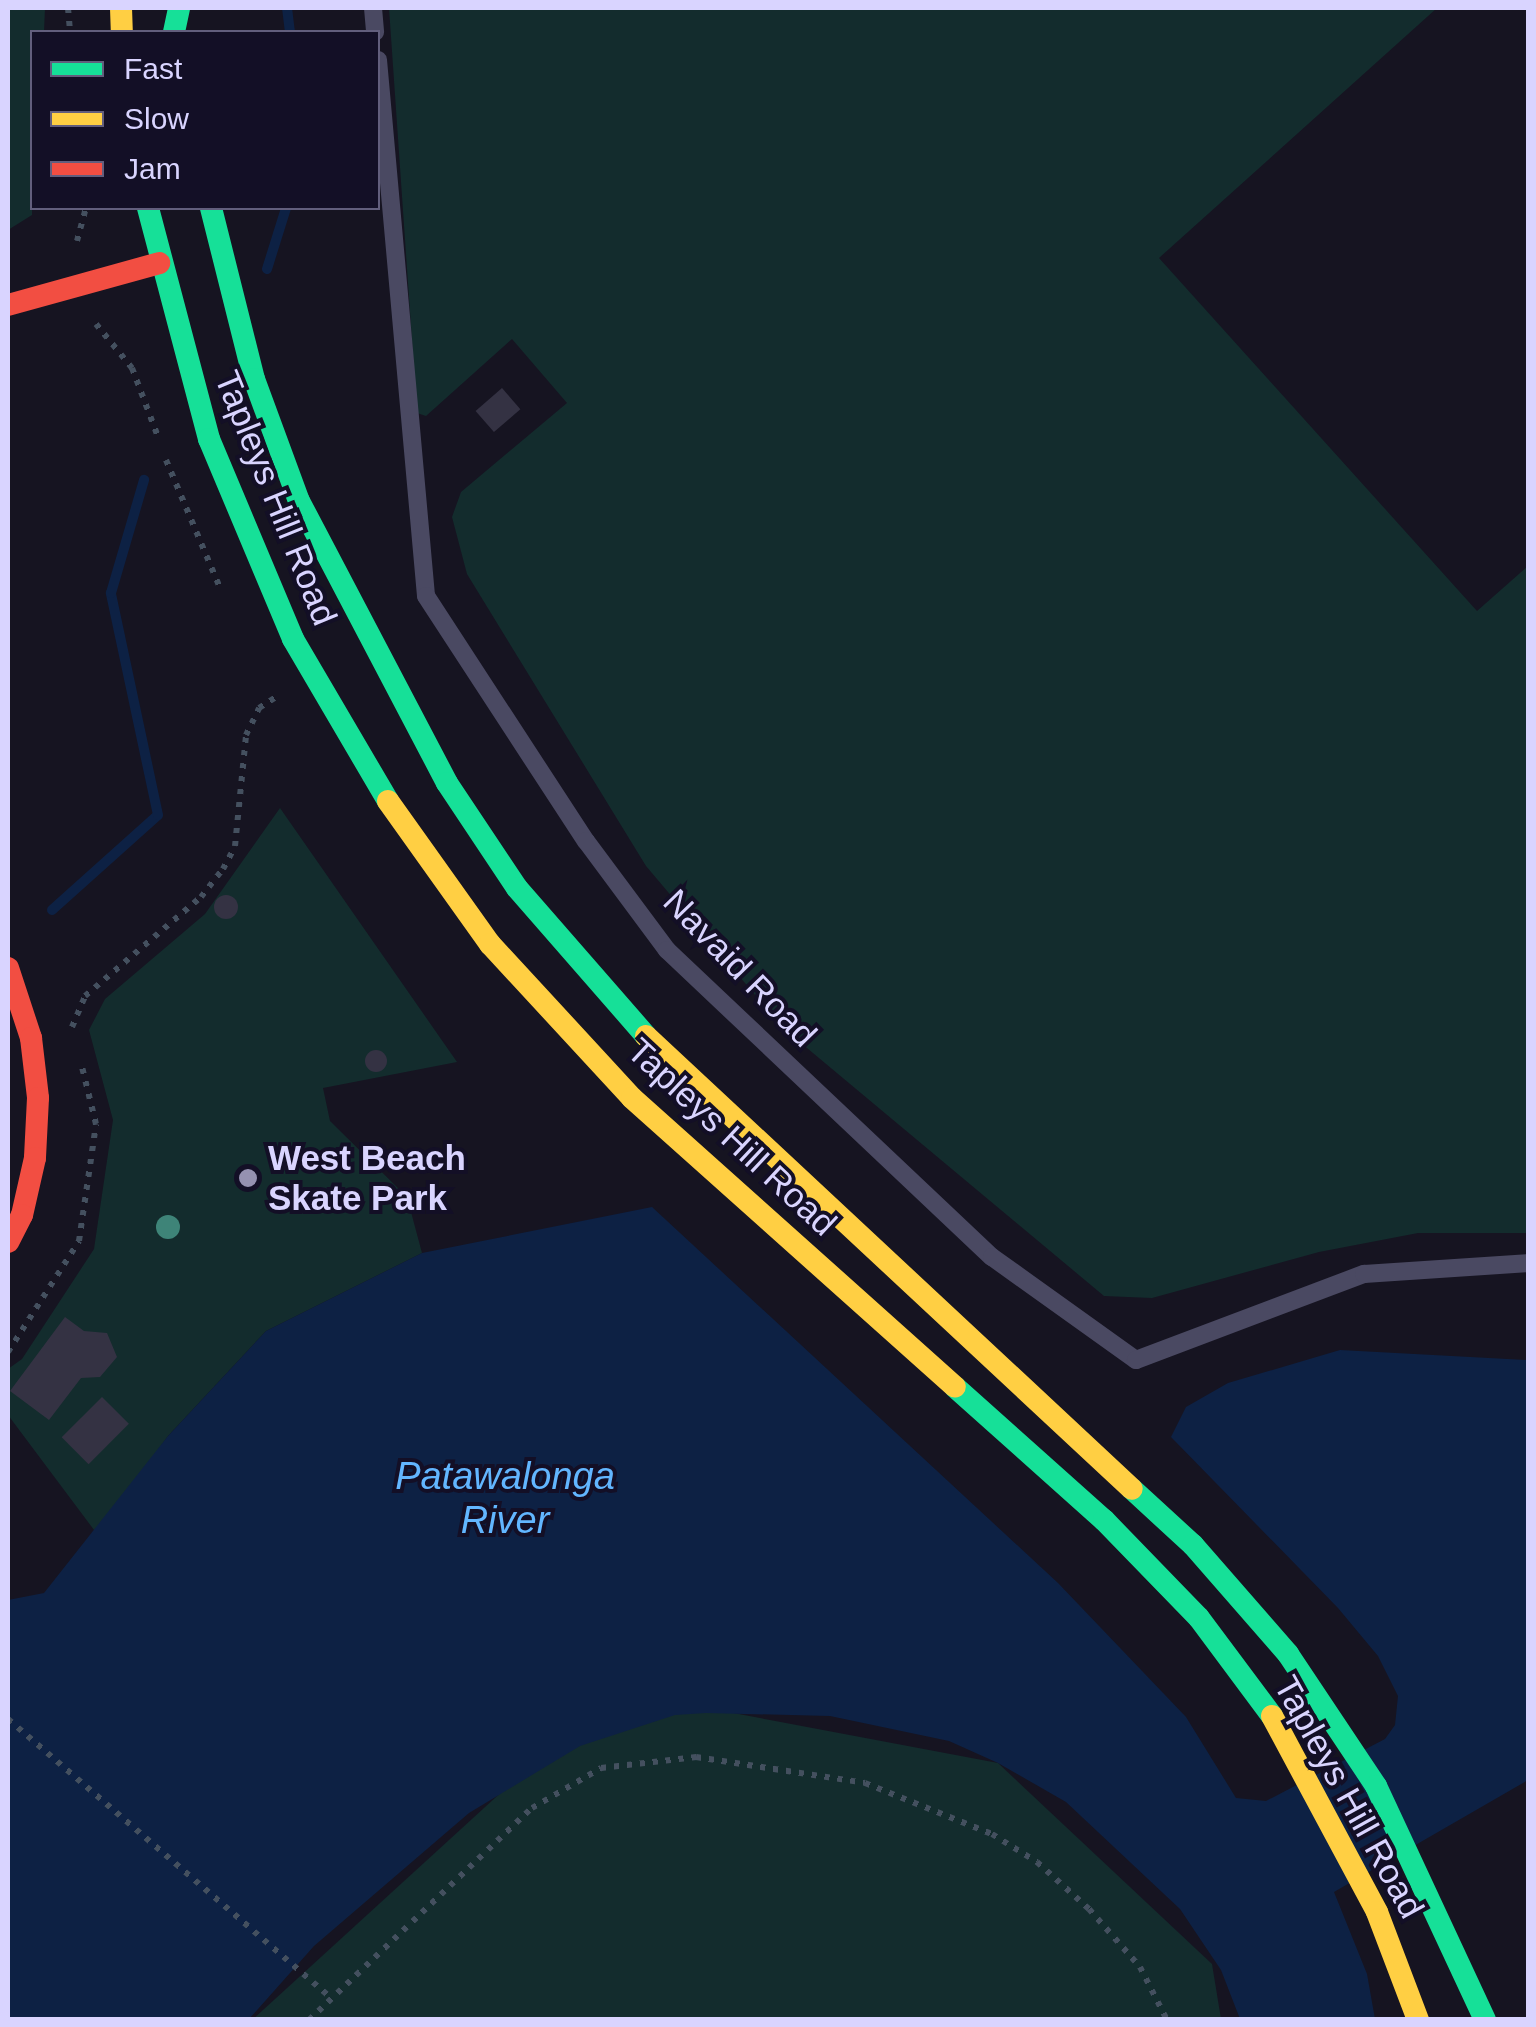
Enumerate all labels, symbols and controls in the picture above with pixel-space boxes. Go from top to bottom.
legend [30,30,380,210]
text: Fast [124,52,182,85]
text: Slow [124,102,189,135]
text: Jam [124,152,181,185]
street label: Tapleys Hill Road [206,365,346,631]
street label: Navaid Road [655,881,825,1055]
street label: Tapleys Hill Road [619,1029,845,1245]
place label: West Beach Skate Park [268,1137,466,1219]
marker: West Beach Skate Park [237,1167,259,1189]
water label: Patawalonga River [395,1454,615,1544]
street label: Tapleys Hill Road [1265,1669,1433,1925]

